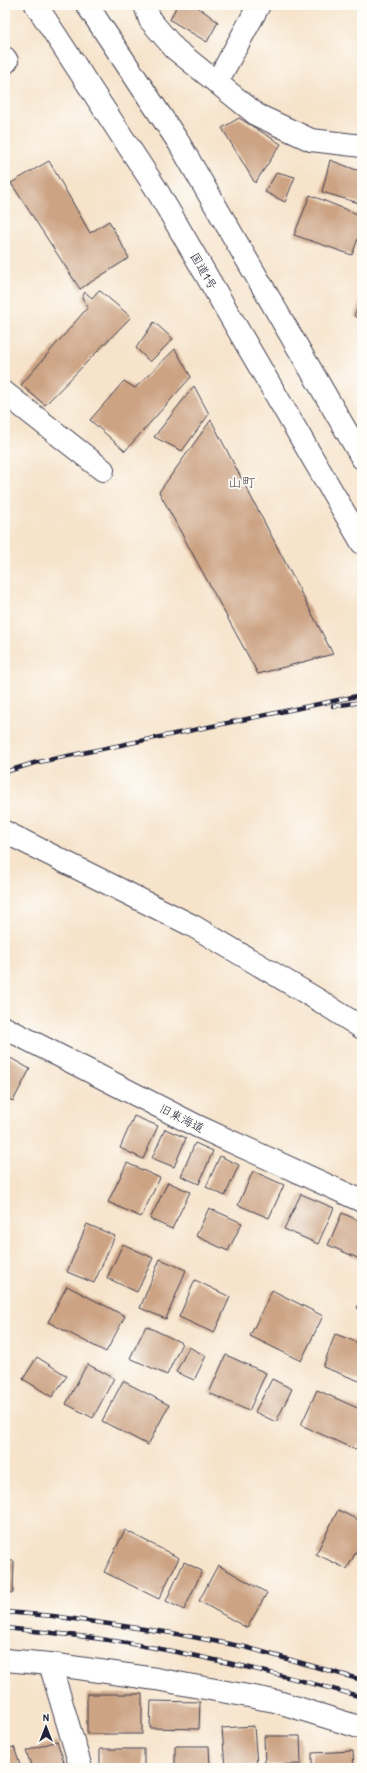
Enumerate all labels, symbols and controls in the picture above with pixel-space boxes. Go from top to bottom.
street label: 国道1号 [187,249,221,293]
district label: 山町 [228,472,256,491]
street label: 旧東海道 [157,1100,207,1136]
north arrow [26,1707,66,1747]
text: N [43,1710,49,1724]

